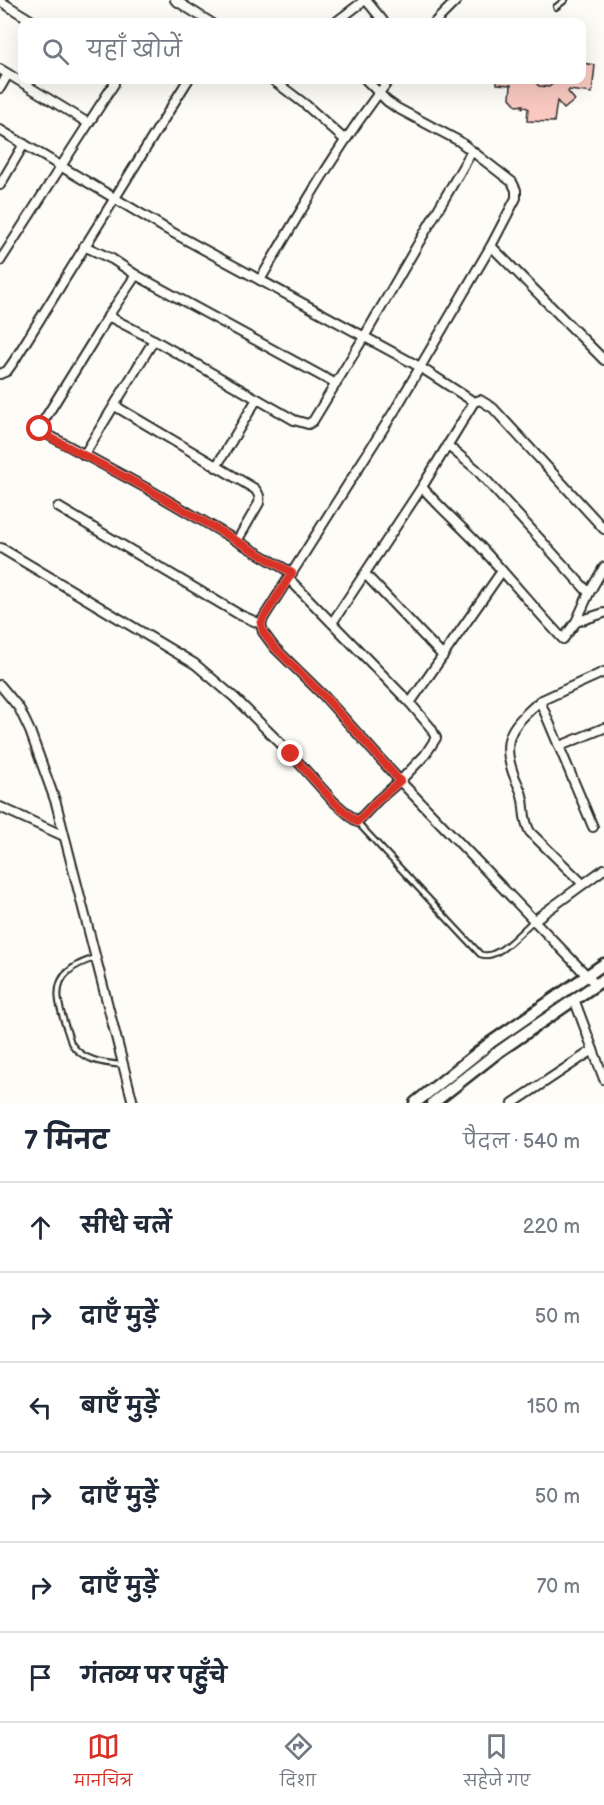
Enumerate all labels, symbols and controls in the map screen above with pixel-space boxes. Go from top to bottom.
search box [18,18,586,84]
icon: search [39,35,72,68]
text: यहाँ खोजें [87,37,182,64]
route start [26,415,52,441]
route end [277,740,303,766]
text: 7 मिनट [24,1126,108,1157]
text: पैदल · 540 m [463,1130,580,1154]
icon: ahead [24,1211,57,1244]
text: सीधे चलें [81,1213,171,1240]
text: 220 m [523,1215,580,1239]
icon: right [24,1301,57,1334]
text: दाएँ मुड़ें [81,1303,158,1330]
text: 50 m [535,1305,580,1329]
icon: left [24,1391,57,1424]
text: बाएँ मुड़ें [81,1393,159,1420]
text: 150 m [527,1395,580,1419]
icon: right [24,1481,57,1514]
text: दाएँ मुड़ें [81,1483,158,1510]
text: 50 m [535,1485,580,1509]
icon: right [24,1571,57,1604]
text: दाएँ मुड़ें [81,1573,158,1600]
text: 70 m [536,1575,580,1599]
icon: arrive [24,1661,57,1694]
text: गंतव्य पर पहुँचे [81,1663,227,1690]
tab: मानचित्र [74,1730,132,1798]
tab: दिशा [280,1730,316,1798]
tab: सहेजे गए [464,1730,530,1798]

